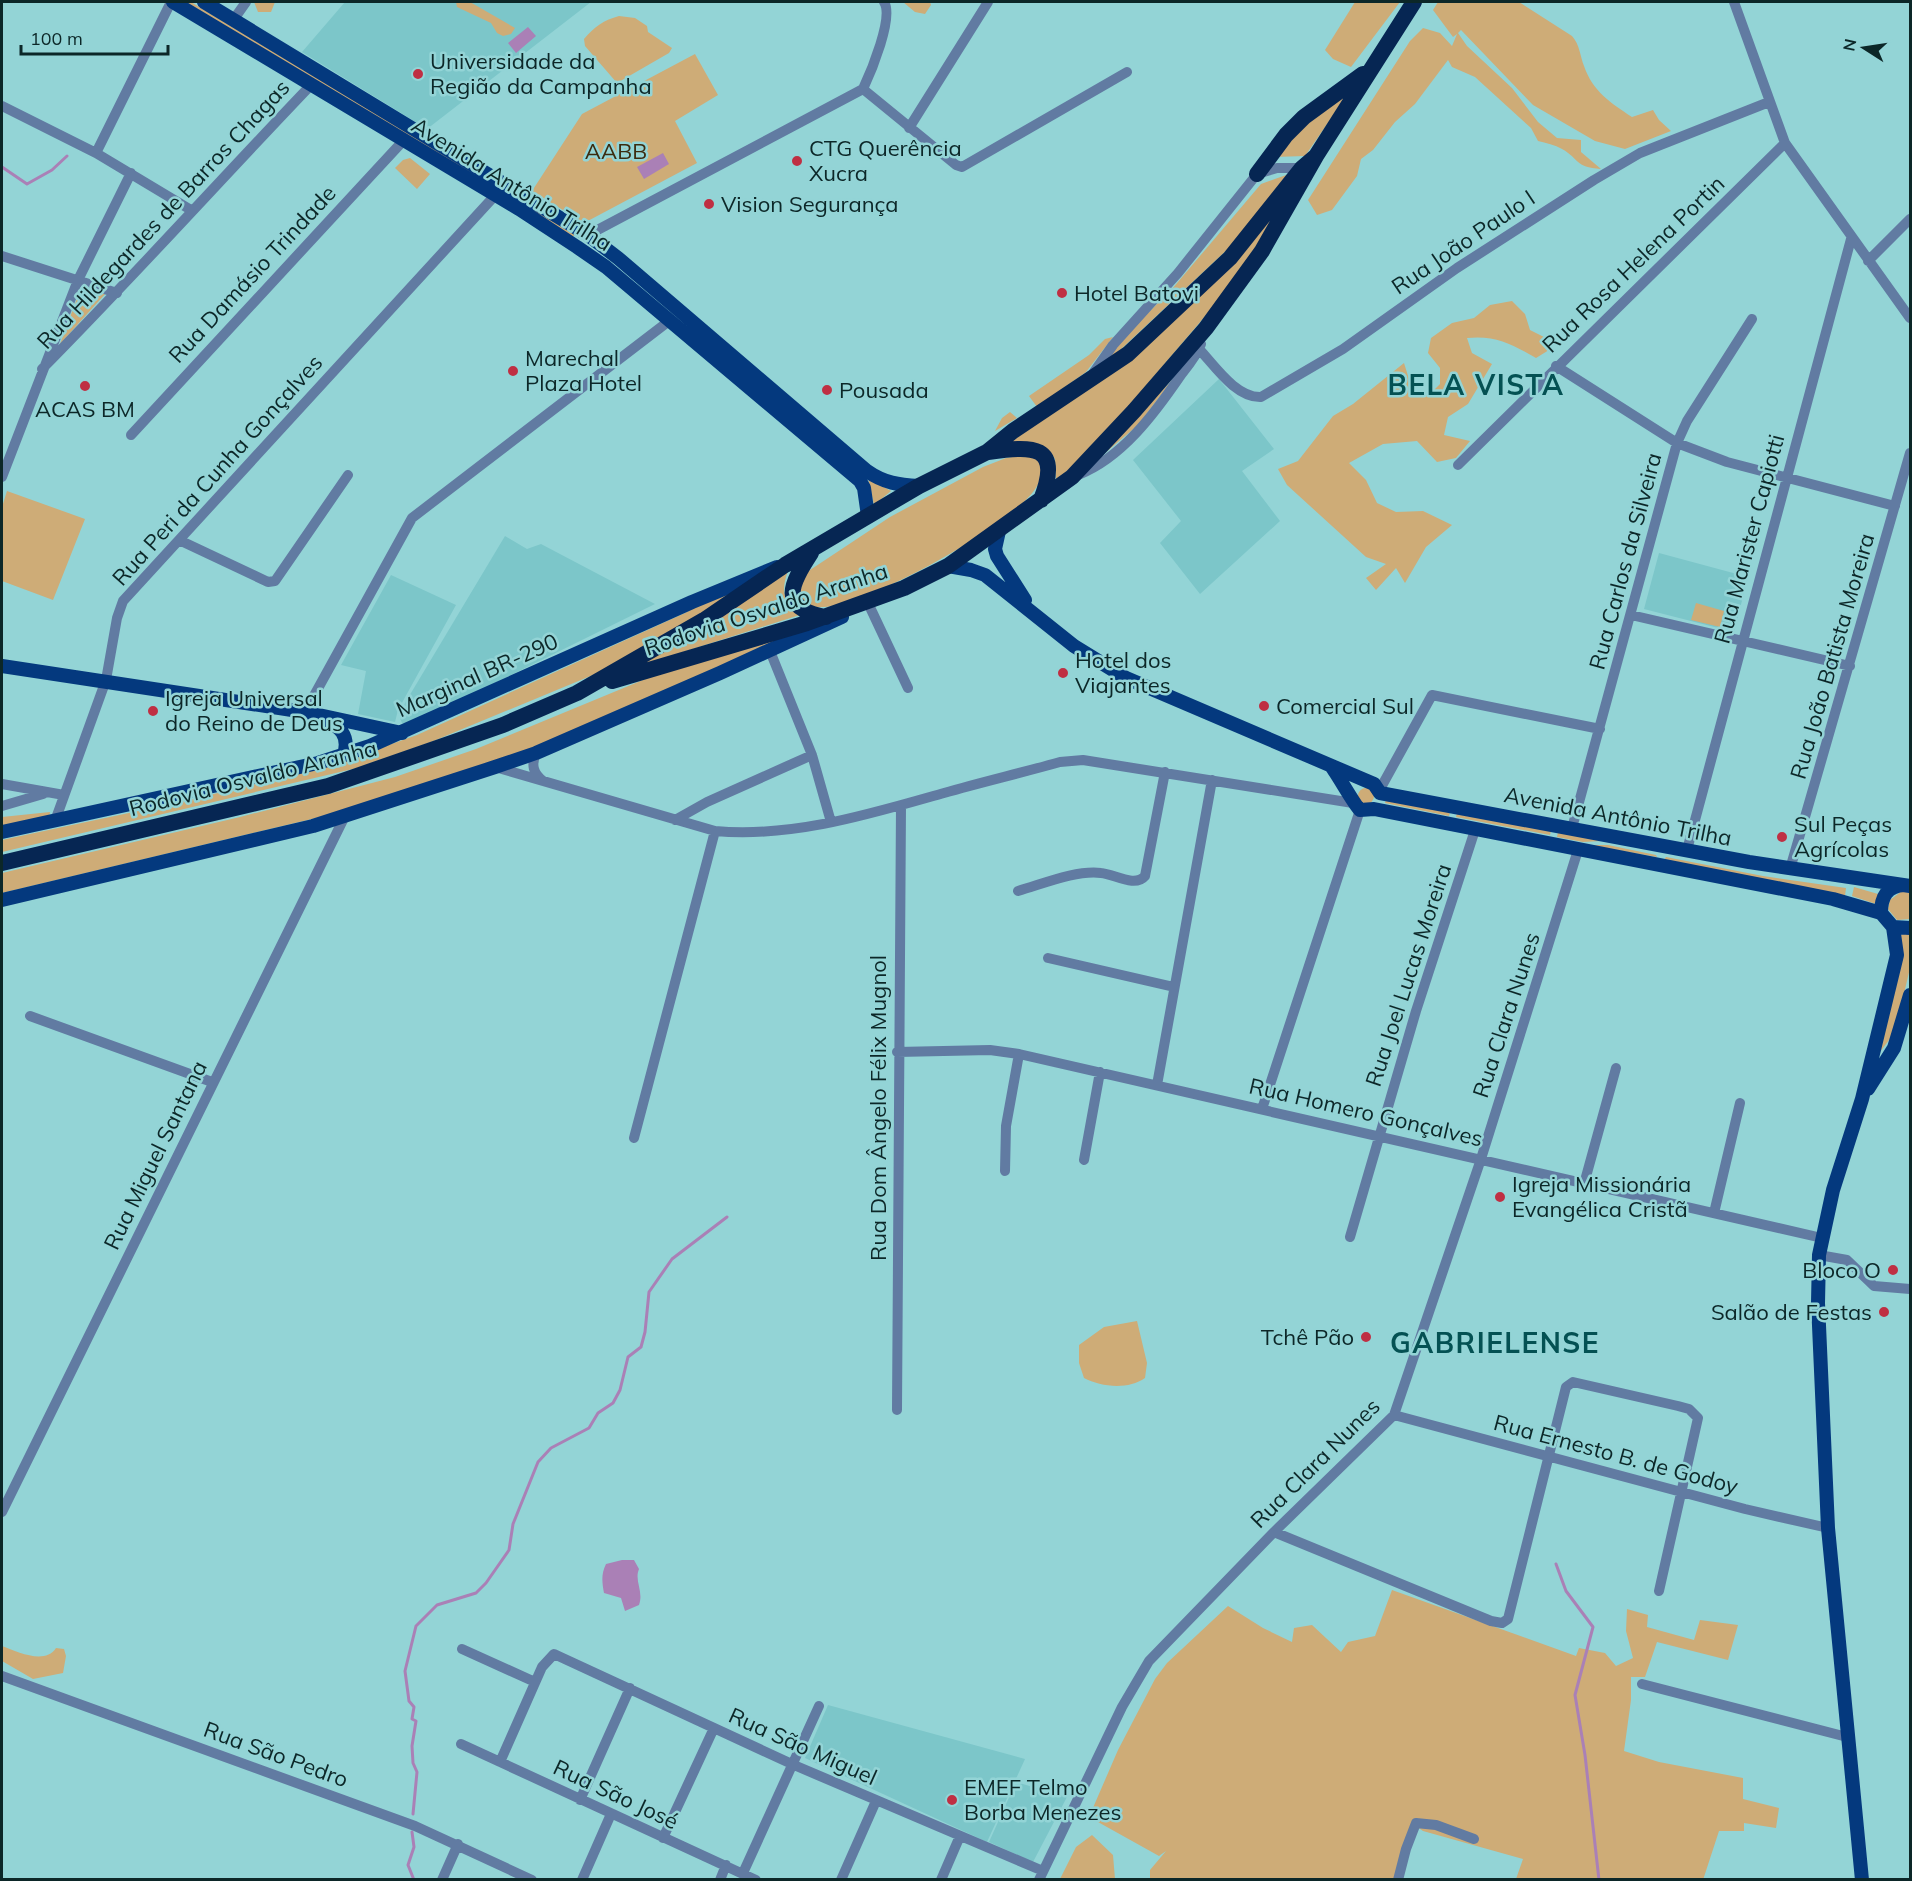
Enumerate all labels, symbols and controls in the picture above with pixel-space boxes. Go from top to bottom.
scale bar [21,18,168,56]
north arrow [1834,18,1894,78]
text: 100 m [30,27,83,50]
text: N [1838,37,1860,53]
place label: Universidade da Região da Campanha [430,47,652,100]
marker: Universidade da Região da Campanha [411,67,425,81]
street label: Rua Hildegardes de Barros Chagas [31,73,295,355]
street label: Avenida Antônio Trilha [407,111,617,257]
place label: CTG Querência Xucra [809,134,962,187]
park label: AABB [585,137,647,165]
marker: CTG Querência Xucra [790,154,804,168]
street label: Rua Rosa Helena Portin [1536,170,1730,358]
street label: Rua Damásio Trindade [162,179,342,369]
street label: Rua João Paulo I [1386,184,1540,300]
place label: Vision Segurança [721,190,899,218]
marker: Vision Segurança [702,197,716,211]
place label: Hotel Batovi [1074,279,1199,307]
marker: Hotel Batovi [1055,286,1069,300]
place label: Marechal Plaza Hotel [525,344,642,397]
street label: Rua Peri da Cunha Gonçalves [106,349,328,591]
marker: Marechal Plaza Hotel [506,364,520,378]
district label: BELA VISTA [1388,367,1564,402]
place label: Pousada [839,376,929,404]
marker: ACAS BM [78,379,92,393]
marker: Pousada [820,383,834,397]
place label: ACAS BM [35,395,135,423]
street label: Rua Marister Capiotti [1708,431,1790,647]
street label: Rua Carlos da Silveira [1583,450,1667,672]
street label: Rua João Batista Moreira [1783,530,1881,782]
street label: Rodovia Osvaldo Aranha [641,556,891,662]
street label: Marginal BR-290 [392,627,562,723]
place label: Hotel dos Viajantes [1075,646,1172,699]
marker: Hotel dos Viajantes [1056,666,1070,680]
place label: Igreja Universal do Reino de Deus [165,684,343,737]
place label: Comercial Sul [1276,692,1414,720]
marker: Comercial Sul [1257,699,1271,713]
marker: Igreja Universal do Reino de Deus [146,704,160,718]
street label: Rodovia Osvaldo Aranha [126,734,380,822]
street label: Avenida Antônio Trilha [1502,780,1734,852]
place label: Sul Peças Agrícolas [1794,810,1892,863]
marker: Sul Peças Agrícolas [1775,830,1789,844]
street label: Rua Joel Lucas Moreira [1359,860,1457,1090]
street label: Rua Clara Nunes [1466,929,1546,1101]
street label: Rua Dom Ângelo Félix Mugnol [864,955,892,1261]
street label: Rua Miguel Santana [97,1056,213,1254]
street label: Rua Homero Gonçalves [1246,1071,1486,1153]
place label: Igreja Missionária Evangélica Cristã [1512,1170,1691,1223]
marker: Igreja Missionária Evangélica Cristã [1493,1190,1507,1204]
place label: Bloco O [1802,1256,1881,1284]
marker: Bloco O [1886,1263,1900,1277]
place label: Salão de Festas [1711,1298,1872,1326]
marker: Salão de Festas [1877,1305,1891,1319]
place label: Tchê Pão [1261,1323,1354,1351]
district label: GABRIELENSE [1390,1325,1600,1360]
marker: Tchê Pão [1359,1330,1373,1344]
street label: Rua Clara Nunes [1244,1392,1386,1534]
street label: Rua Ernesto B. de Godoy [1491,1408,1741,1500]
street label: Rua São Miguel [725,1701,881,1791]
street label: Rua São Pedro [200,1715,352,1793]
street label: Rua São José [549,1753,683,1835]
place label: EMEF Telmo Borba Menezes [964,1773,1121,1826]
marker: EMEF Telmo Borba Menezes [945,1793,959,1807]

